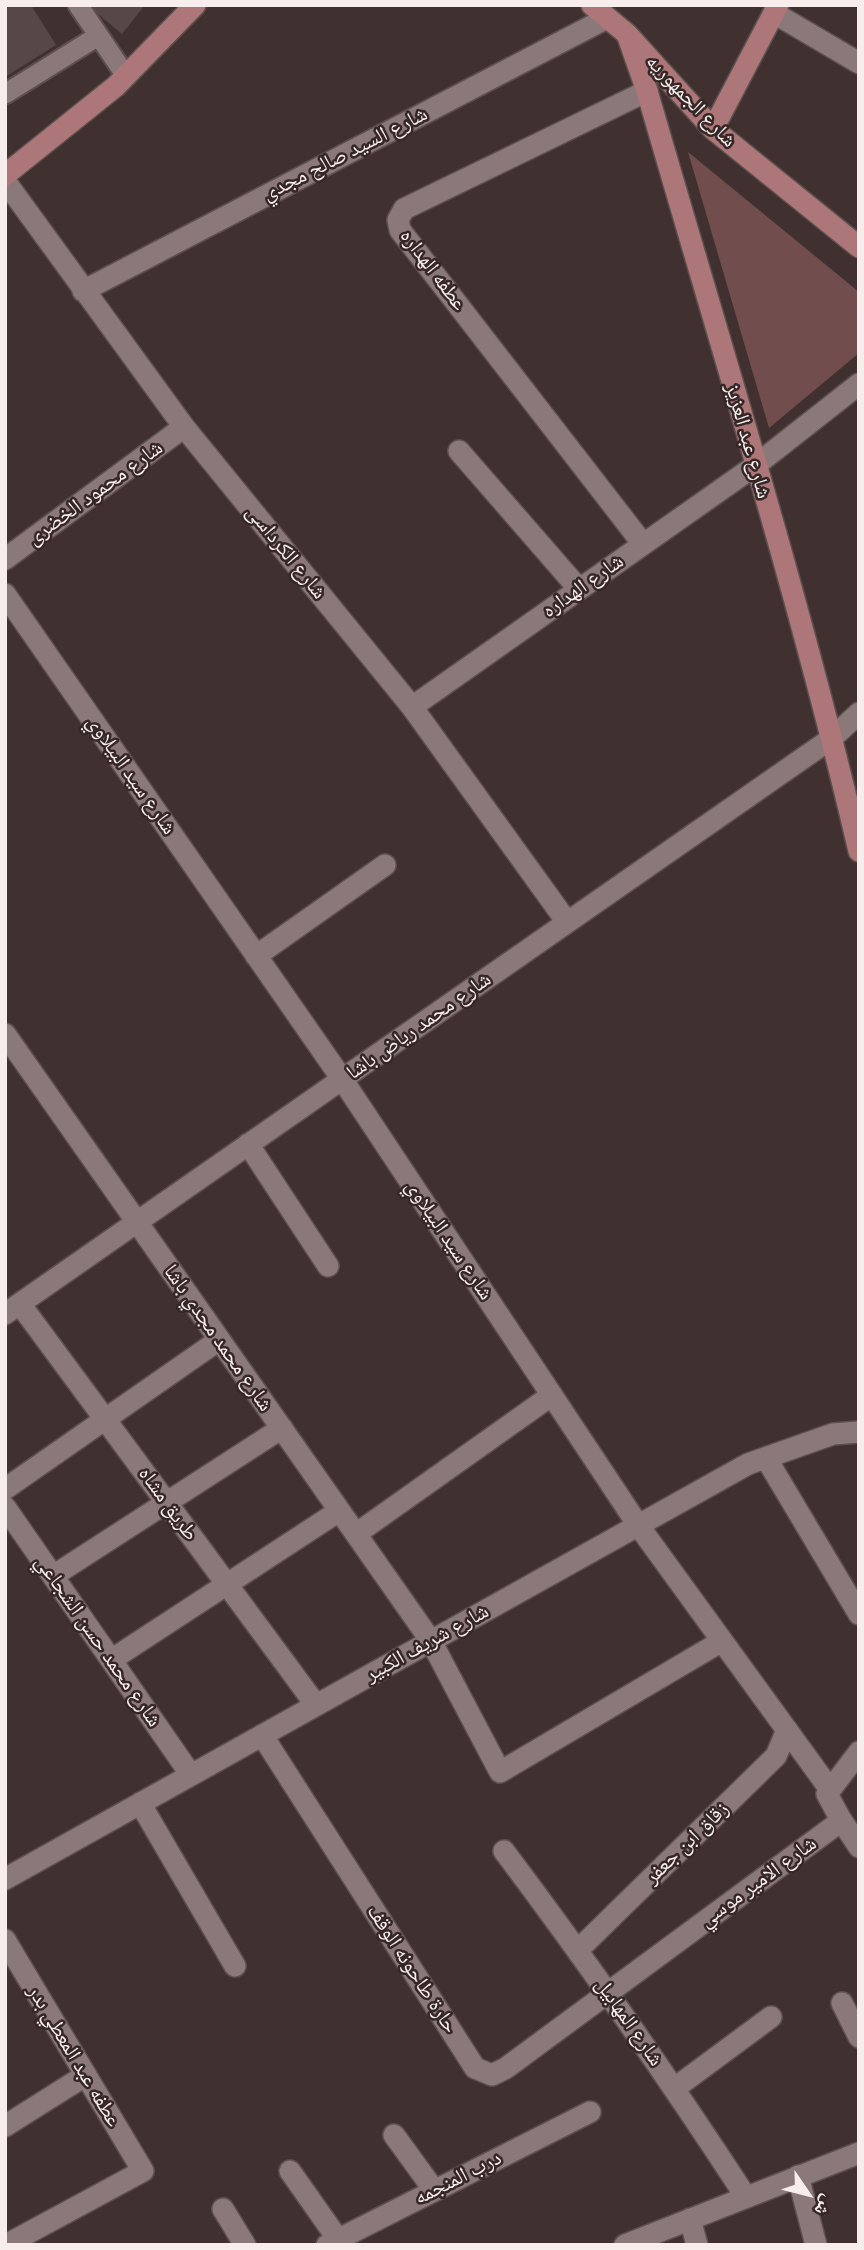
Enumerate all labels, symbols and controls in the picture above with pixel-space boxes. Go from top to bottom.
street label: شارع الجمهوريه [640,49,742,153]
street label: شارع السيد صالح مجدي [258,101,432,207]
street label: عطفه الهداره [394,224,472,316]
street label: شارع عبد العزيز [720,380,776,502]
street label: شارع محمود الخضرى [22,435,168,551]
street label: شارع الكرداسى [240,500,332,604]
street label: شارع الهداره [537,549,629,623]
street label: شارع سيد البيلاوي [81,711,181,839]
street label: شارع محمد رياض باشا [342,967,496,1085]
street label: شارع سيد البيلاوي [399,1175,499,1305]
street label: شارع محمد مجدي باشا [158,1260,278,1416]
street label: طريق مشاه [133,1462,203,1546]
street label: شارع محمد حسن الشجاعي [29,1550,167,1732]
street label: شارع شريف الكبير [361,1599,493,1687]
street label: زقاق ابن جعفر [640,1797,734,1889]
street label: شارع الامير موسي [694,1831,822,1933]
street label: حارة طاحونه الوقف [361,1900,463,2038]
street label: شارع المهابيل [589,1973,669,2071]
street label: عطفه عبد المعطي بدر [22,1980,126,2132]
street label: درب المنجمه [410,2145,506,2211]
north arrow [773,2159,843,2229]
text: ش [810,2191,841,2221]

